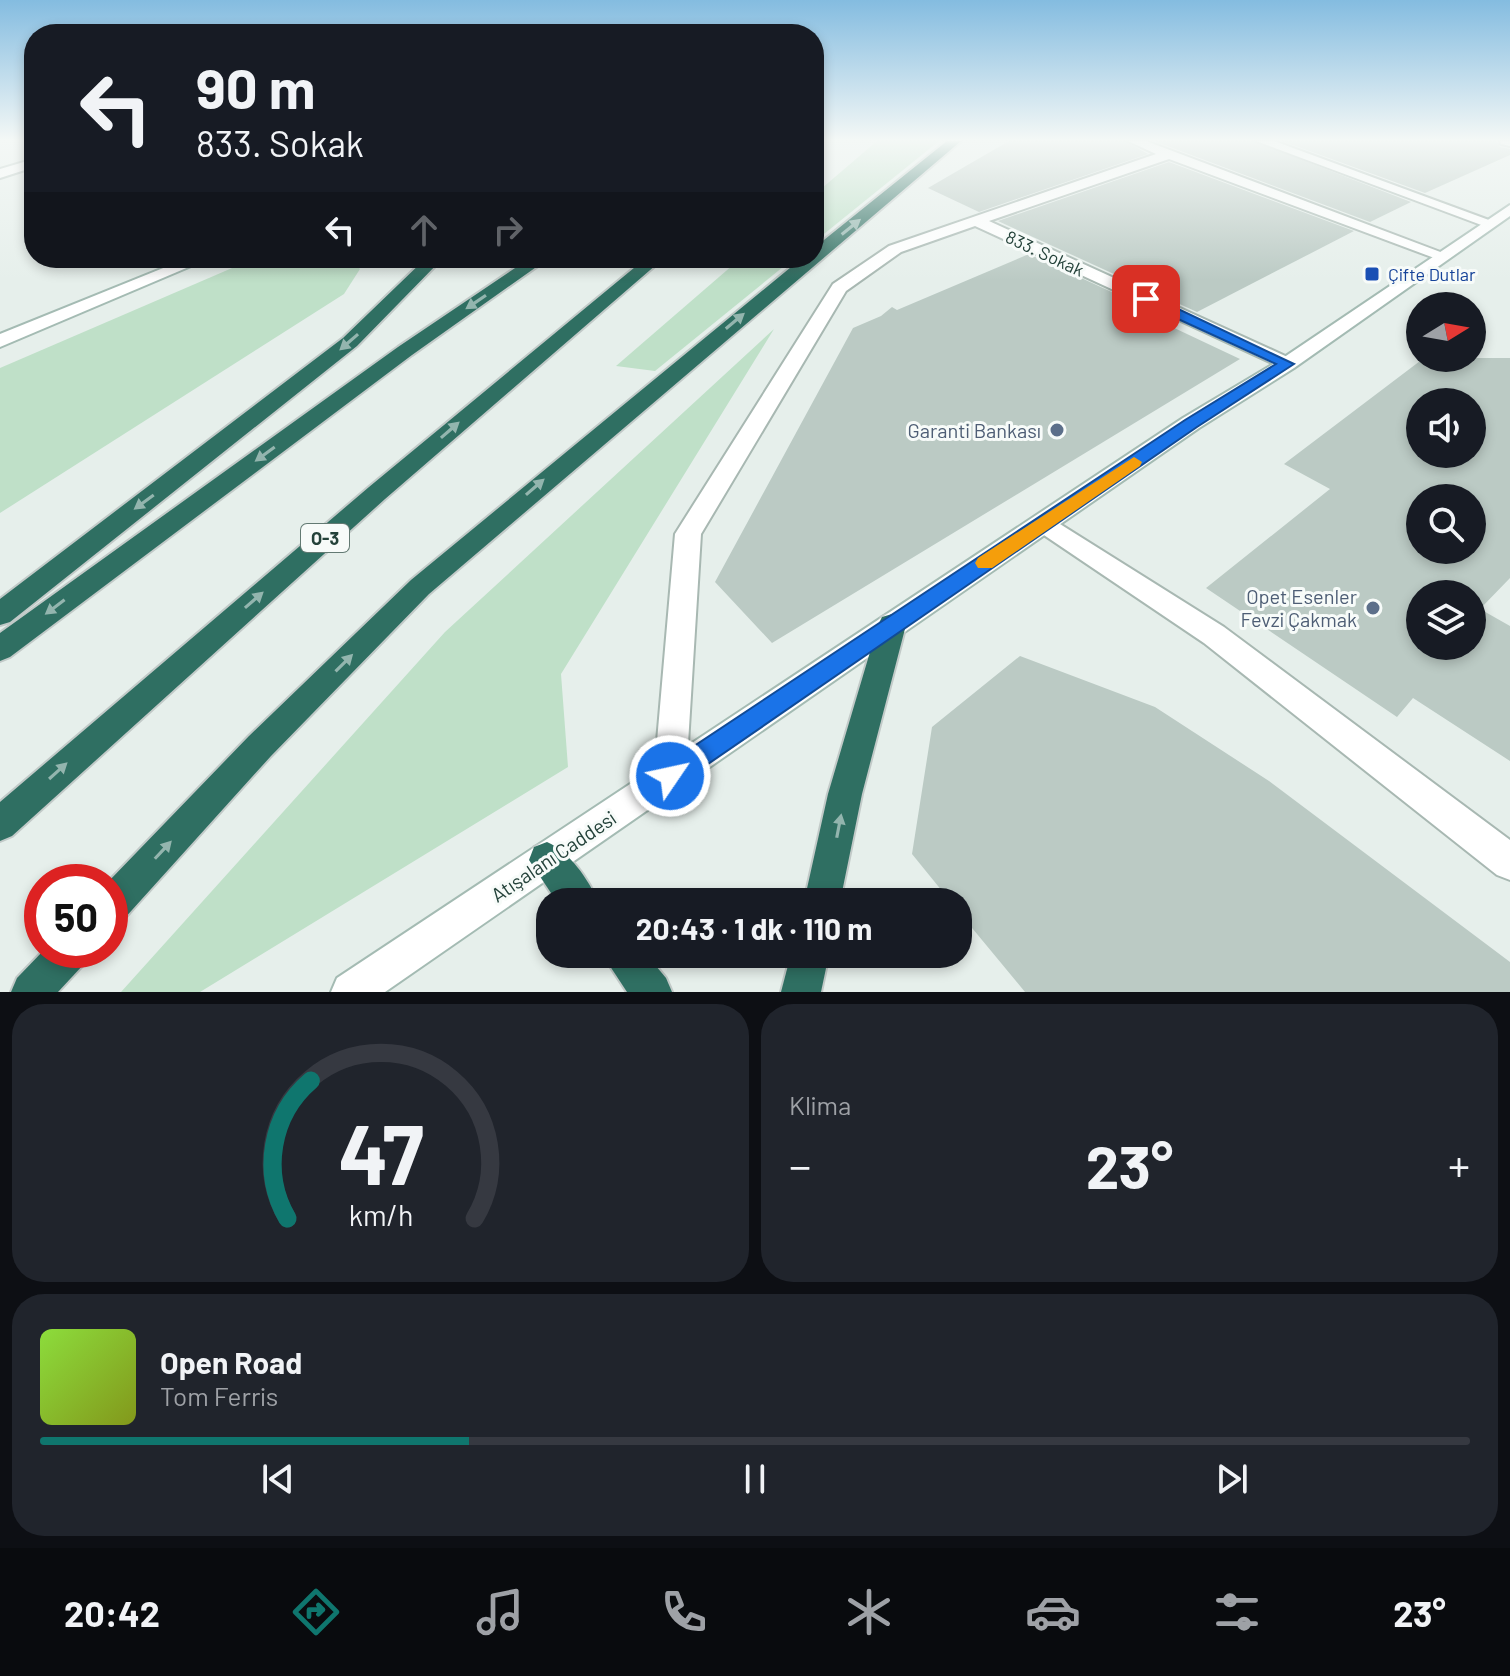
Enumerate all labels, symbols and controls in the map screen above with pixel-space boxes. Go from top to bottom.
text: 90 m [196,53,316,120]
icon: left [64,56,168,160]
text: 833. Sokak [196,121,364,164]
icon: left [318,208,362,252]
icon: ahead [402,208,446,252]
icon: right [486,208,530,252]
one-way arrow [841,219,861,235]
street label: 833. Sokak [1002,225,1088,281]
place label: Çifte Dutlar [1388,263,1476,285]
pin [1112,265,1180,333]
marker: Çifte Dutlar [1363,265,1381,283]
icon: arrive [1124,277,1168,321]
north arrow [1406,292,1486,372]
map controls [1406,292,1486,660]
one-way arrow [466,294,487,309]
one-way arrow [725,313,745,330]
one-way arrow [339,333,359,350]
button: sound [1406,388,1486,468]
place label: Garanti Bankası [908,418,1041,442]
marker: Garanti Bankası [1048,421,1066,439]
one-way arrow [440,422,460,439]
one-way arrow [255,445,275,461]
one-way arrow [525,479,545,496]
button: search [1406,484,1486,564]
one-way arrow [134,493,154,509]
road number: O-3 [301,524,349,552]
button: layers [1406,580,1486,660]
place label: Opet Esenler Fevzi Çakmak [1240,584,1357,631]
one-way arrow [243,592,263,609]
one-way arrow [45,599,66,615]
marker: Opet Esenler Fevzi Çakmak [1364,599,1382,617]
one-way arrow [334,654,353,673]
position arrow [628,734,712,818]
one-way arrow [48,763,67,781]
street label: Atışalanı Caddesi [486,805,620,907]
one-way arrow [833,813,845,838]
one-way arrow [154,841,172,860]
speed limit sign: 50 [24,864,128,968]
text: 20:43 · 1 dk · 110 m [636,910,872,946]
text: Klima [789,1089,851,1120]
text: 47 [338,1102,423,1202]
text: 23° [1086,1129,1173,1201]
text: − [789,1138,811,1191]
text: + [1448,1138,1470,1191]
text: km/h [348,1197,413,1232]
text: Open Road [160,1344,302,1380]
text: Tom Ferris [160,1380,278,1411]
icon: previous [256,1457,300,1501]
icon: pause [733,1457,777,1501]
icon: next [1210,1457,1254,1501]
icon: directions [288,1584,344,1640]
icon: music [472,1584,528,1640]
icon: phone [656,1584,712,1640]
icon: climate [841,1584,897,1640]
icon: car [1025,1584,1081,1640]
icon: filters [1209,1584,1265,1640]
text: 20:42 [64,1591,160,1634]
text: 23° [1393,1591,1446,1634]

